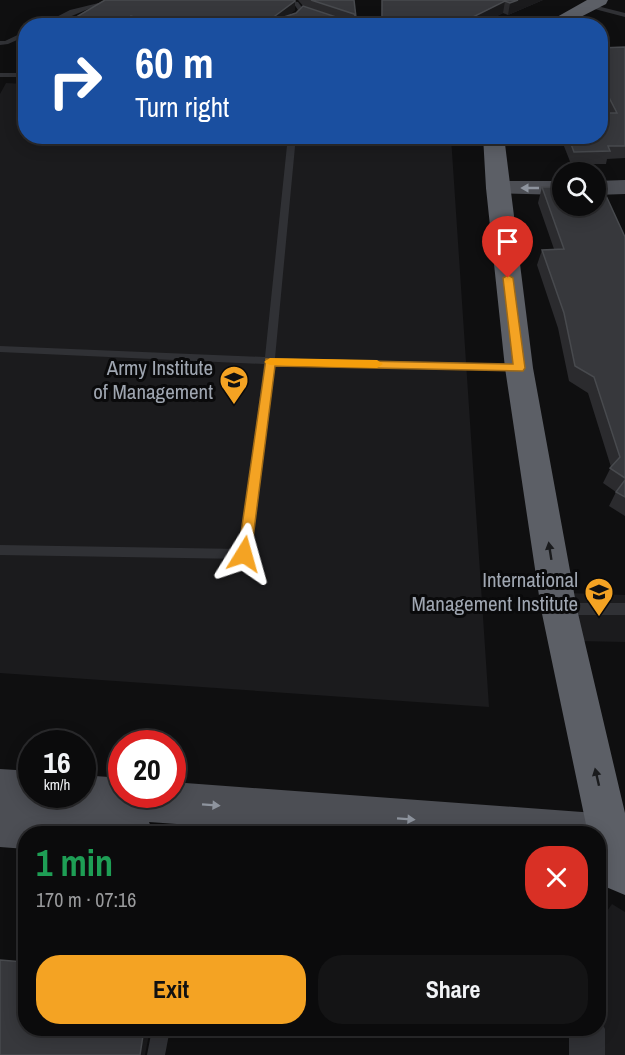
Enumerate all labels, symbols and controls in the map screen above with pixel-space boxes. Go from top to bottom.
text: 60 m [135,35,214,91]
icon: right [36,42,114,120]
text: Turn right [135,89,229,125]
map controls [552,162,606,216]
button: search [552,162,606,216]
one-way arrow [520,183,539,193]
pin [482,216,533,278]
icon: arrive [491,225,524,258]
place label: Army Institute of Management [93,353,213,406]
school or university icon: Army Institute of Management [218,364,250,406]
position arrow [212,522,276,586]
one-way arrow [545,542,554,561]
place label: International Management Institute [411,565,578,618]
school or university icon: International Management Institute [583,576,615,618]
speed limit sign: 20 [108,730,186,808]
text: 16 [43,742,71,782]
one-way arrow [591,768,601,787]
text: km/h [44,774,70,795]
one-way arrow [202,800,221,810]
one-way arrow [396,814,415,823]
text: 1 min [36,839,113,887]
button: close [525,846,588,909]
text: 170 m · 07:16 [36,886,136,913]
button: Exit [36,955,306,1024]
button: Share [318,955,588,1024]

